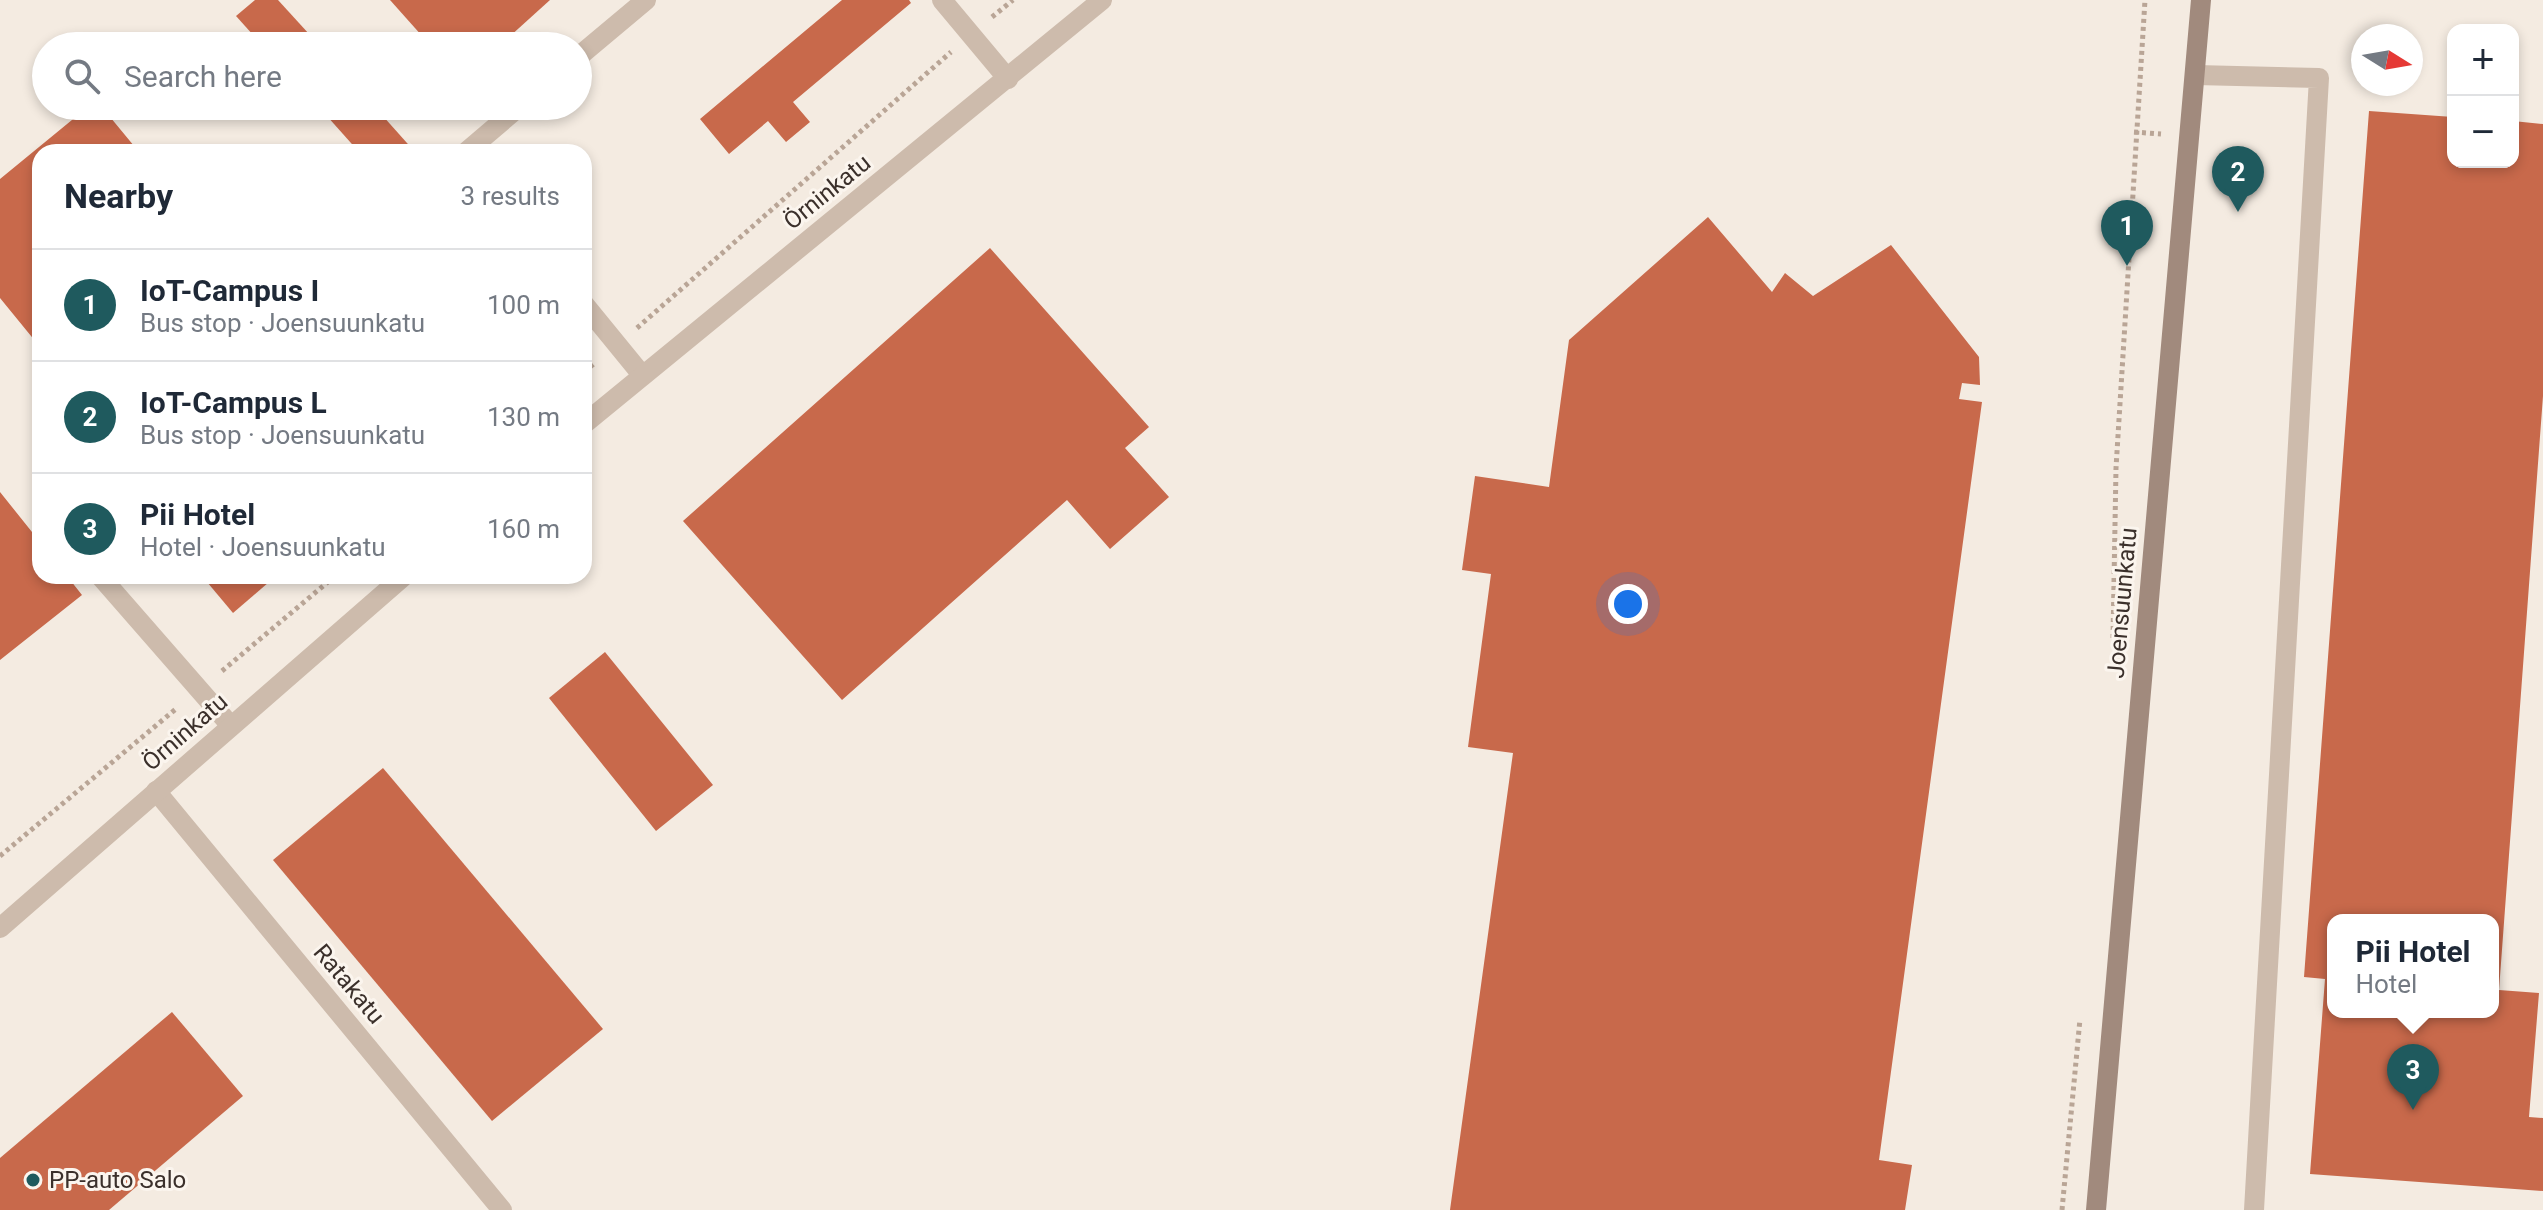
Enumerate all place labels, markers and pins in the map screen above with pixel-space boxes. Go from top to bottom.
pin: 2 [2212,146,2264,212]
pin: 1 [2101,200,2153,266]
pin: 3 [2387,1044,2439,1110]
place label: PP-auto Salo [49,1166,186,1194]
marker: PP-auto Salo [24,1171,42,1189]

